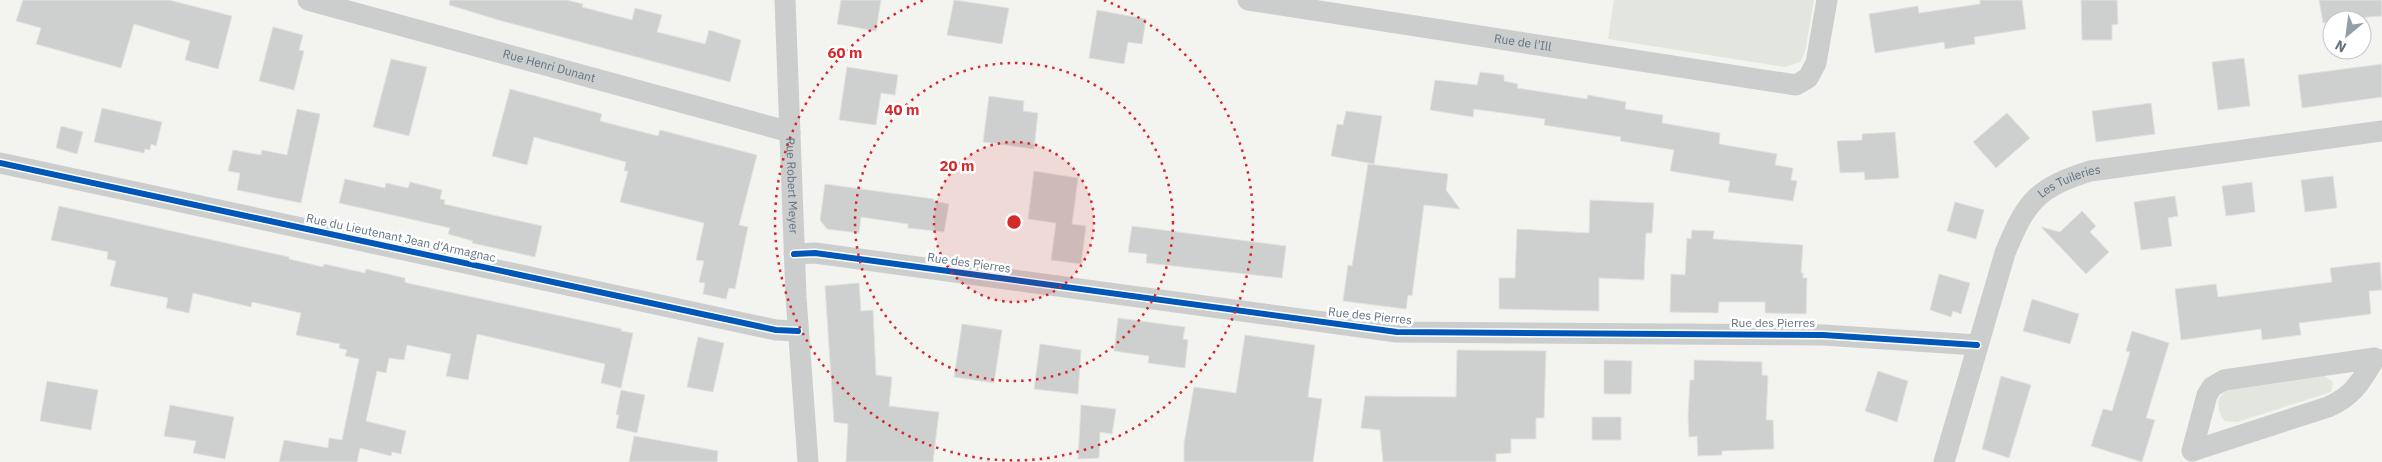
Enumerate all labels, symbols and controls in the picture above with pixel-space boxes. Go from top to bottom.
north arrow [2322,10,2372,60]
street label: Rue de l'Ill [1493,30,1553,54]
text: N [2332,36,2349,57]
text: 60 m [828,43,862,62]
street label: Rue Henri Dunant [501,46,597,85]
text: 40 m [885,100,919,119]
street label: Rue Robert Meyer [783,137,802,235]
text: 20 m [940,156,974,175]
street label: Les Tuileries [2034,162,2102,201]
street label: Rue du Lieutenant Jean d'Armagnac [305,210,497,265]
centre of rings [1005,213,1023,231]
street label: Rue des Pierres [926,249,1012,276]
street label: Rue des Pierres [1327,304,1413,327]
street label: Rue des Pierres [1731,315,1815,330]

